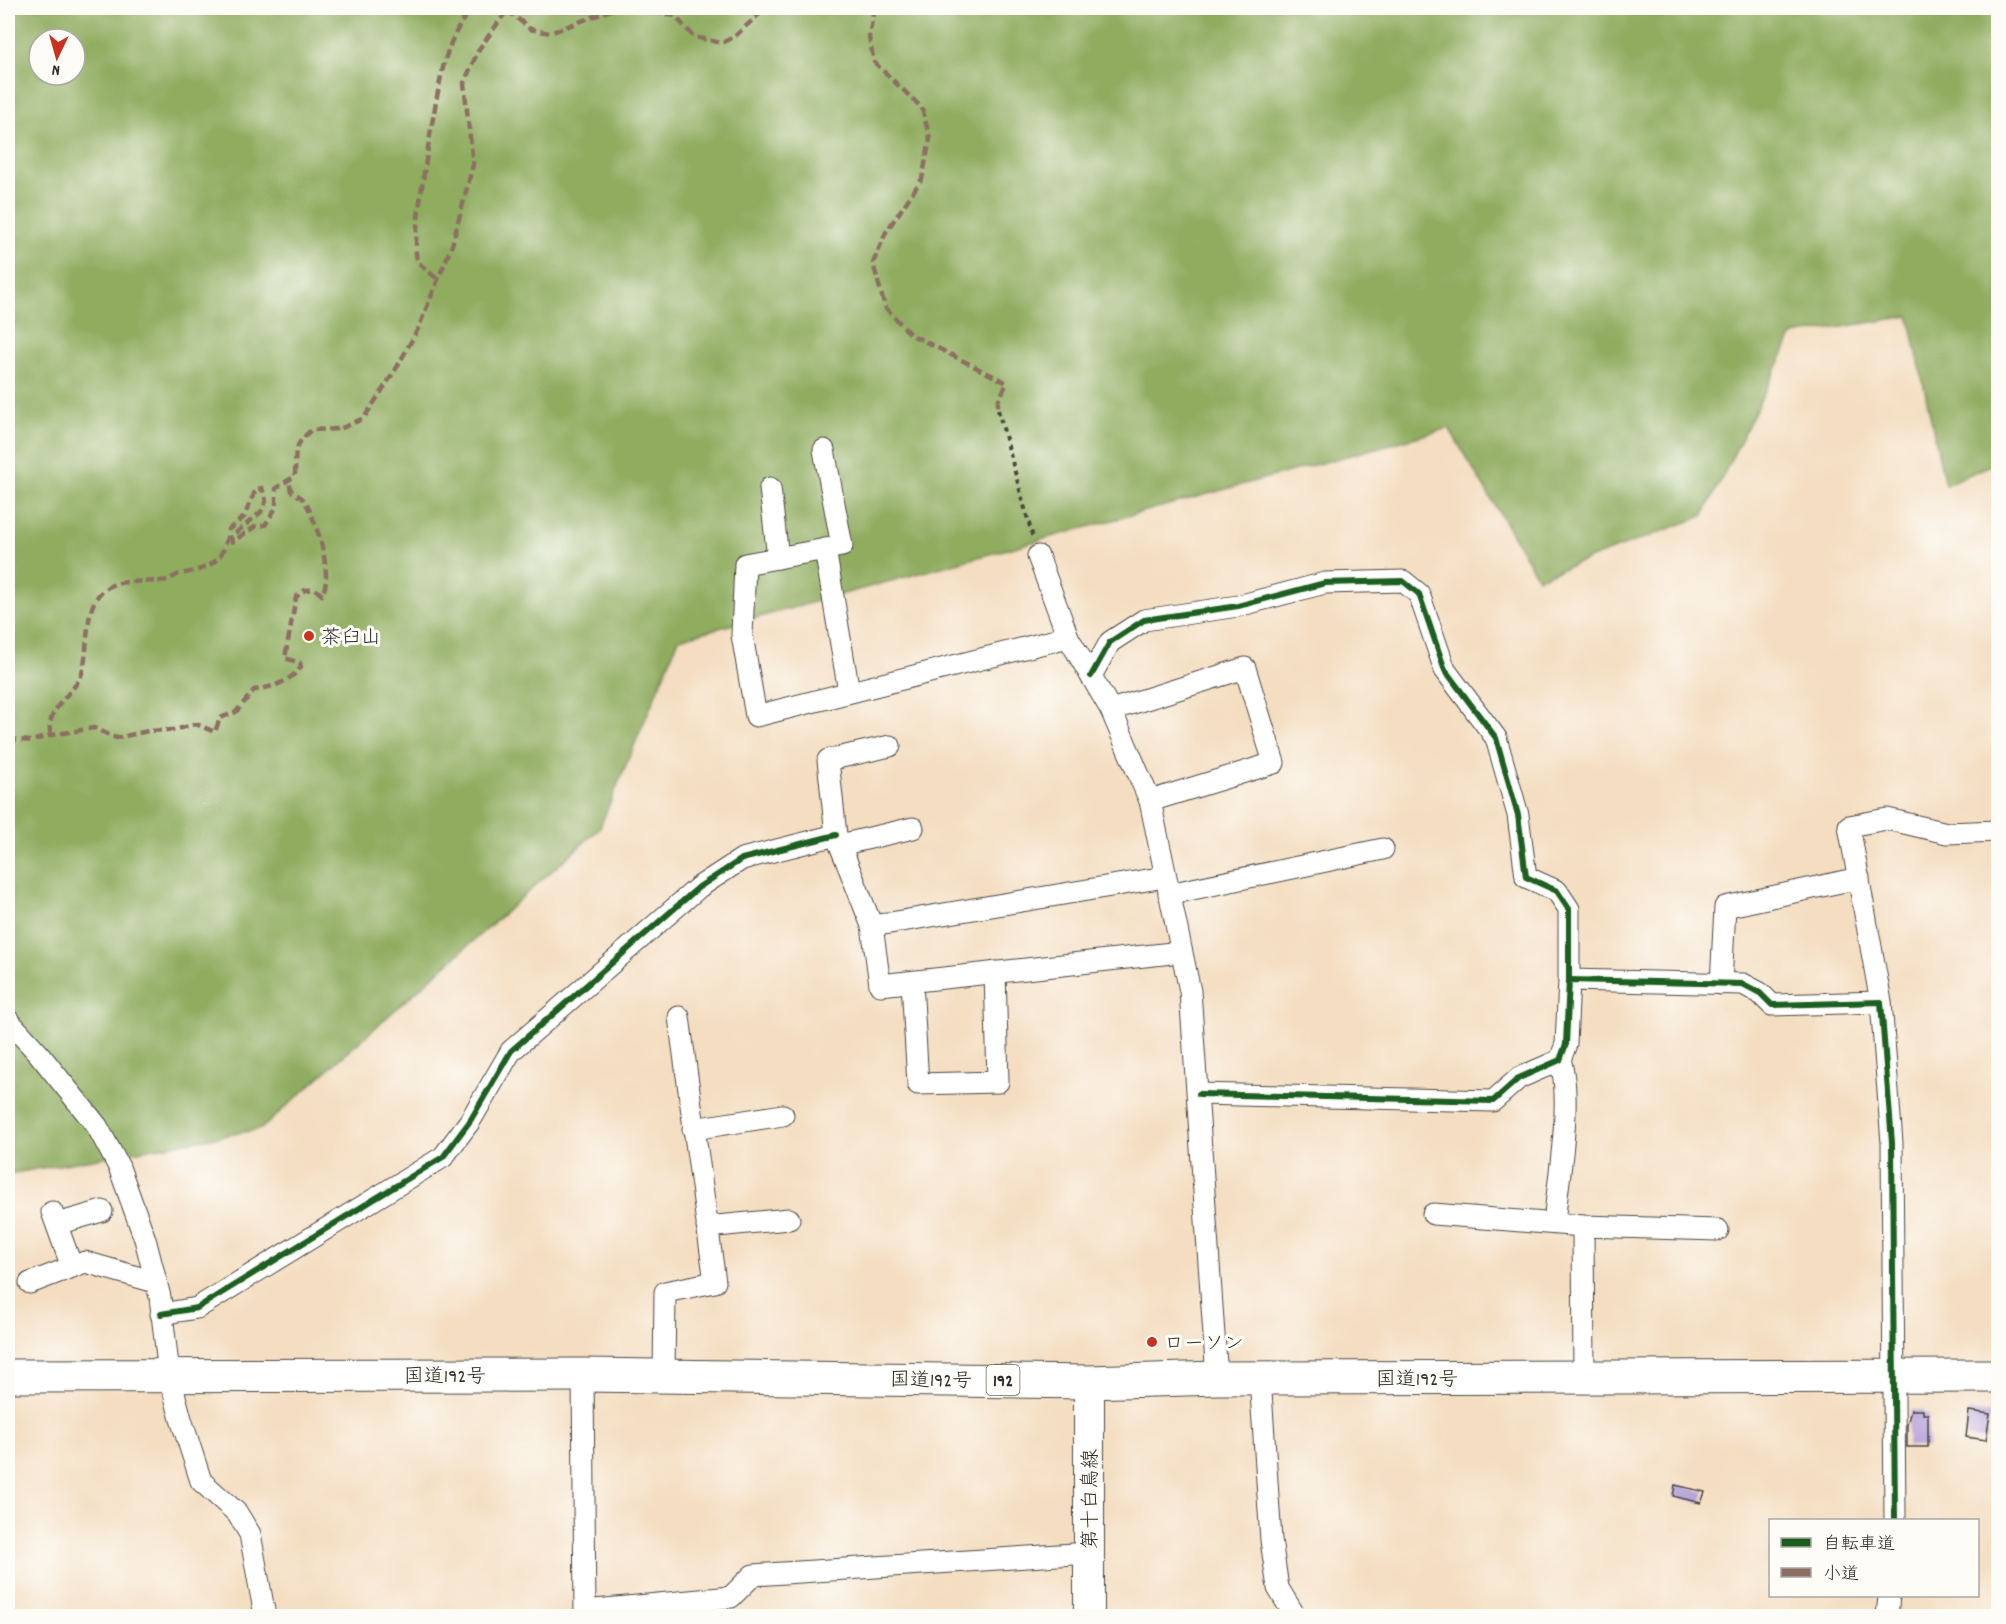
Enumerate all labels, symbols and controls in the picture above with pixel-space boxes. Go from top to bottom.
north arrow [27,27,87,87]
text: N [51,58,61,81]
place label: 茶臼山 [321,625,381,653]
marker: 茶臼山 [302,629,316,643]
place label: ローソン [1164,1331,1244,1359]
marker: ローソン [1145,1335,1159,1349]
street label: 国道192号 [404,1364,486,1392]
road number: 192 [986,1365,1020,1395]
street label: 国道192号 [890,1367,972,1397]
street label: 国道192号 [1376,1367,1458,1395]
street label: 第十白鳥線 [1078,1449,1106,1549]
legend [1769,1519,1979,1597]
text: 自転車道 [1823,1533,1895,1558]
text: 小道 [1823,1563,1859,1588]

